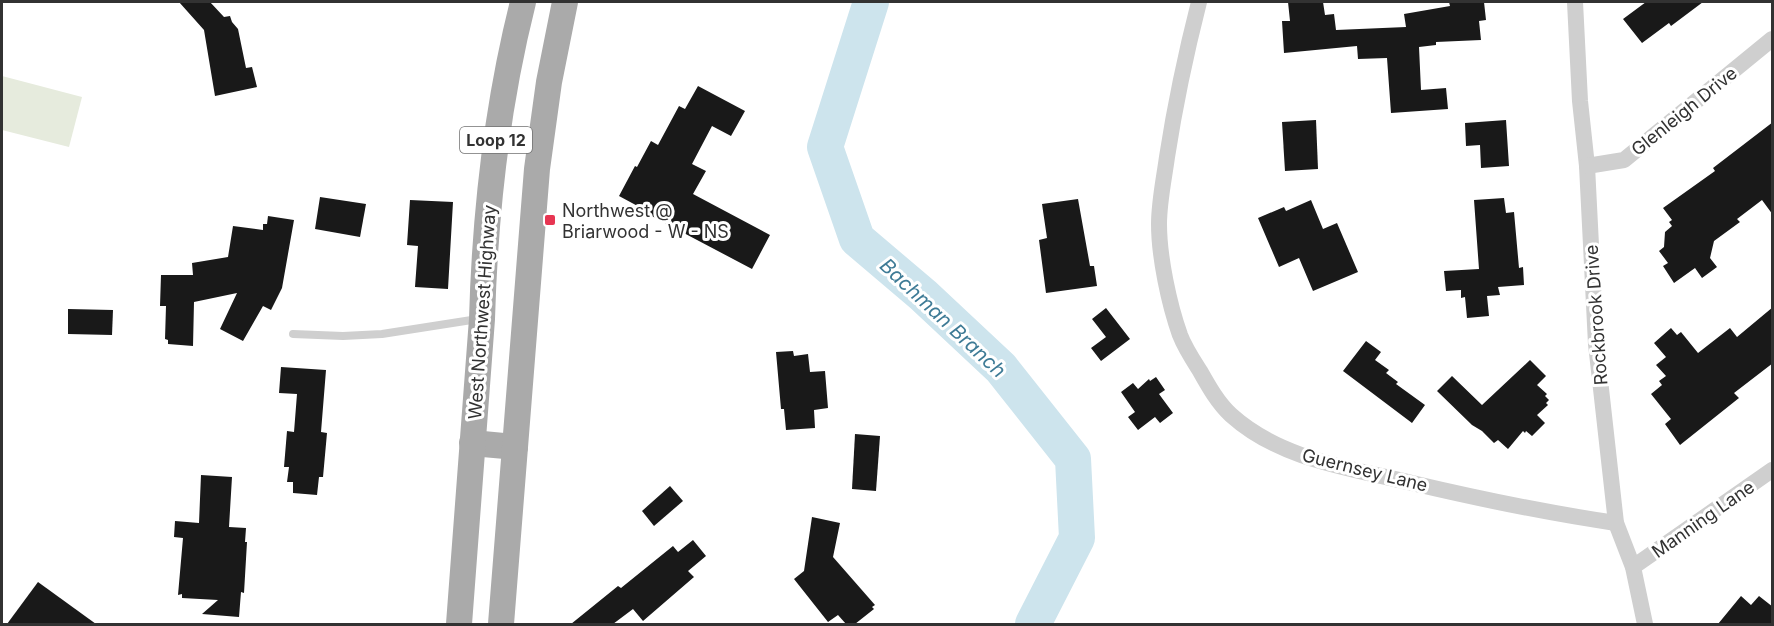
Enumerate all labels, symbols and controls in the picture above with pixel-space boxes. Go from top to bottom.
street label: Glenleigh Drive [1627,62,1741,160]
road number: Loop 12 [460,127,532,153]
place label: Northwest @ Briarwood - W - NS [562,200,729,242]
street label: West Northwest Highway [464,204,500,420]
marker: Northwest @ Briarwood - W - NS [543,213,557,227]
street label: Rockbrook Drive [1581,244,1611,386]
water label: Bachman Branch [875,253,1011,383]
street label: Guernsey Lane [1300,444,1430,496]
street label: Manning Lane [1648,476,1758,562]

